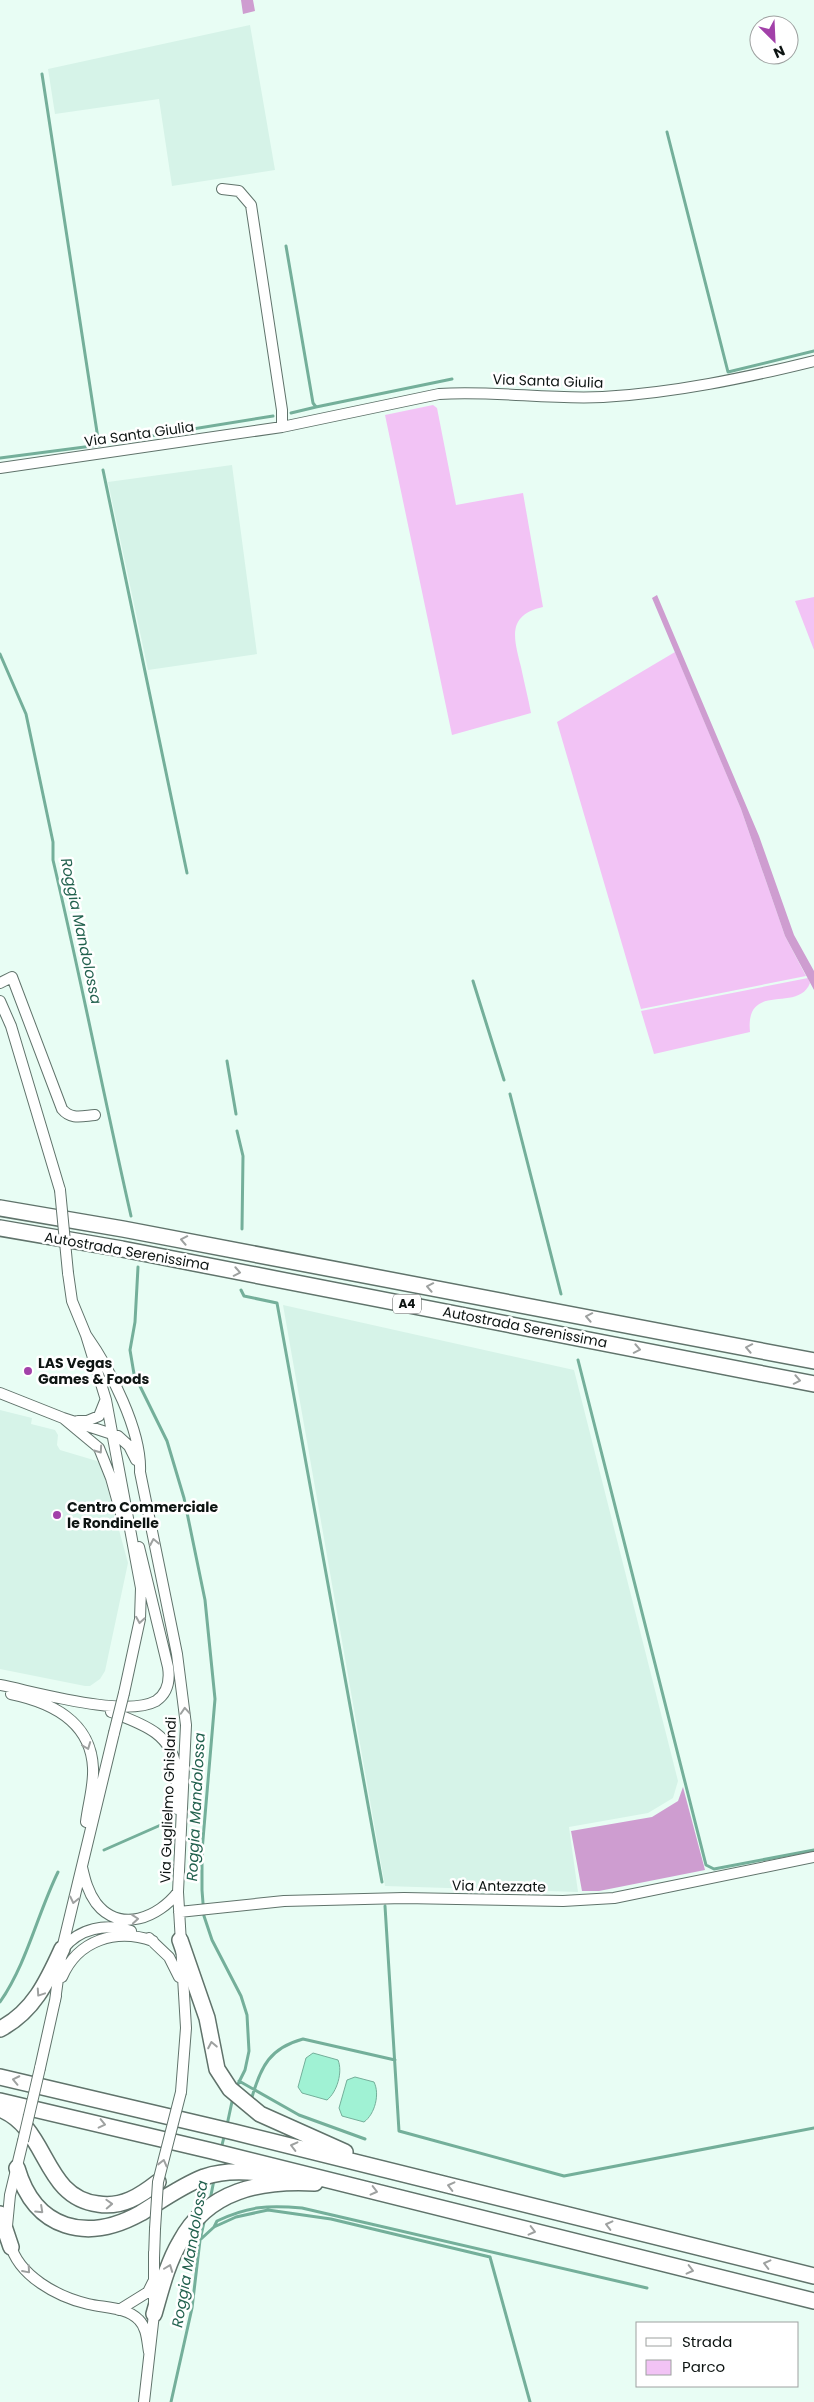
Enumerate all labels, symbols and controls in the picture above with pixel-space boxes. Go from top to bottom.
north arrow [749,15,799,65]
text: N [770,41,788,63]
street label: Via Santa Giulia [492,369,604,393]
street label: Via Santa Giulia [83,416,195,452]
water label: Roggia Mandolossa [56,856,107,1006]
street label: Autostrada Serenissima [43,1227,211,1275]
one-way arrow [180,1236,189,1246]
one-way arrow [233,1266,242,1276]
one-way arrow [425,1282,434,1292]
road number: A4 [393,1295,421,1314]
street label: Autostrada Serenissima [441,1301,609,1353]
one-way arrow [585,1313,594,1323]
one-way arrow [633,1343,642,1354]
one-way arrow [745,1344,753,1354]
place label: LAS Vegas Games & Foods [38,1353,150,1389]
marker: LAS Vegas Games & Foods [22,1365,34,1377]
one-way arrow [792,1375,801,1385]
one-way arrow [93,1444,102,1454]
place label: Centro Commerciale le Rondinelle [67,1497,218,1533]
marker: Centro Commerciale le Rondinelle [51,1509,63,1521]
one-way arrow [149,1538,160,1547]
one-way arrow [135,1616,145,1625]
one-way arrow [180,1707,191,1715]
street label: Via Guglielmo Ghislandi [155,1716,181,1884]
water label: Roggia Mandolossa [181,1732,210,1882]
one-way arrow [81,1741,91,1750]
street label: Via Antezzate [452,1875,547,1897]
one-way arrow [69,1895,80,1904]
one-way arrow [131,1914,139,1925]
one-way arrow [37,1987,46,1996]
one-way arrow [208,2040,218,2049]
one-way arrow [11,2076,20,2086]
one-way arrow [97,2118,106,2129]
one-way arrow [290,2142,298,2152]
one-way arrow [157,2160,167,2168]
water label: Roggia Mandolossa [166,2179,213,2329]
one-way arrow [447,2181,456,2192]
one-way arrow [370,2185,379,2196]
one-way arrow [105,2199,113,2210]
one-way arrow [34,2204,43,2213]
one-way arrow [605,2220,614,2231]
one-way arrow [528,2225,536,2235]
one-way arrow [762,2259,771,2270]
one-way arrow [163,2264,173,2272]
one-way arrow [685,2264,694,2275]
one-way arrow [21,2265,30,2274]
legend [636,2322,799,2387]
text: Strada [682,2331,732,2352]
text: Parco [682,2356,725,2377]

